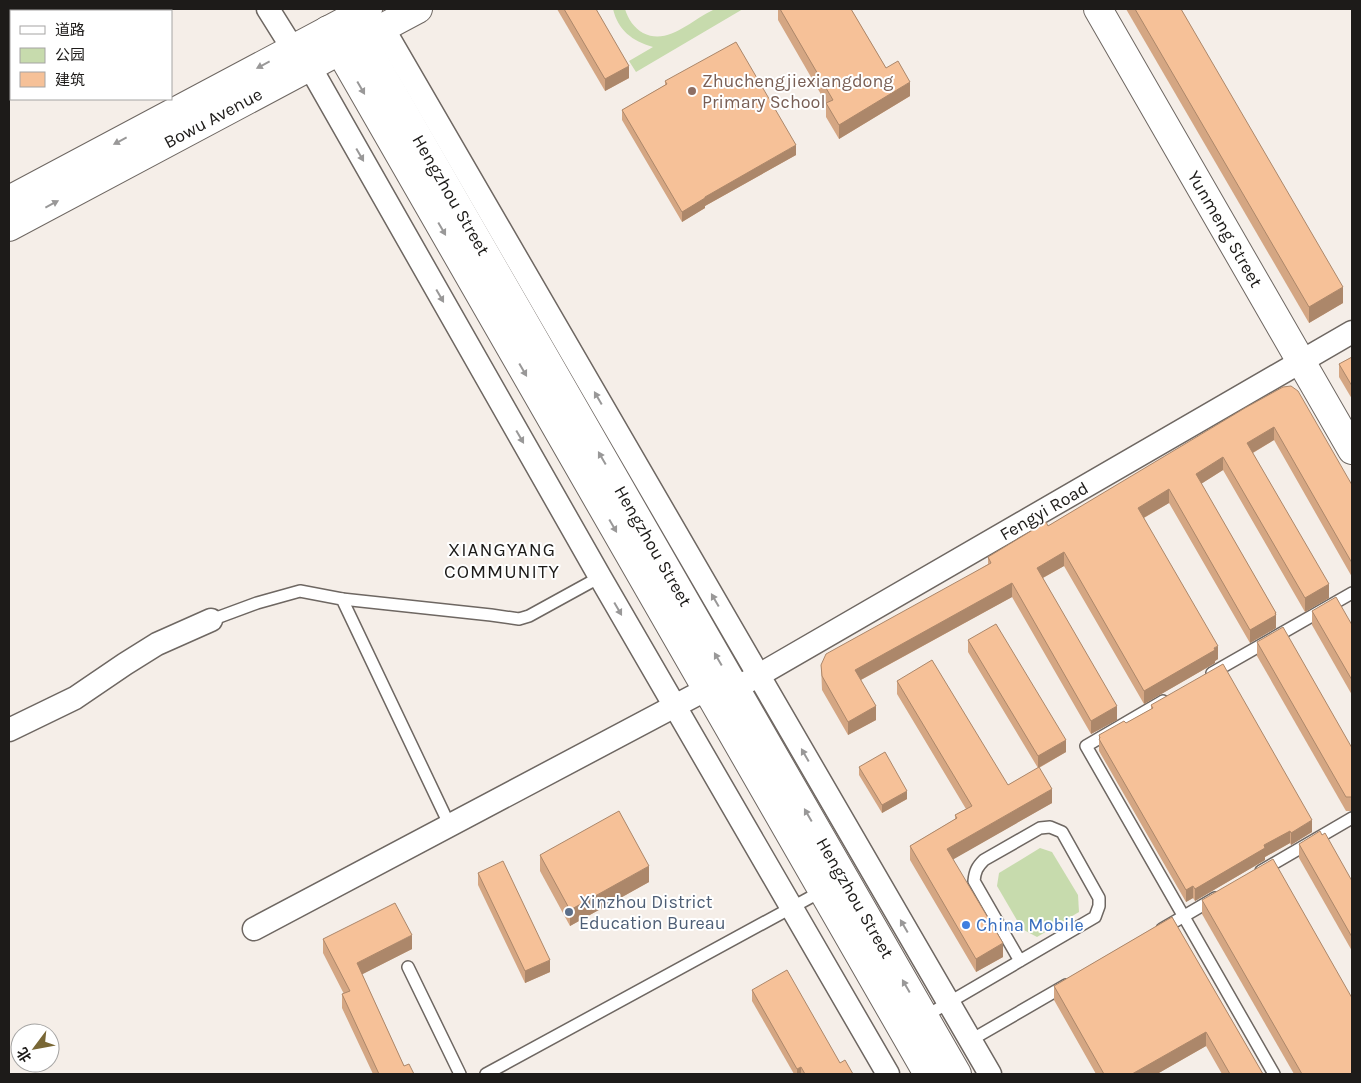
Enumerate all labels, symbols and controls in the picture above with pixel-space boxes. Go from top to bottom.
legend [10,10,172,100]
text: 道路 [55,21,85,39]
text: 公园 [55,46,85,64]
one-way arrow [256,61,271,69]
place label: Zhuchengjiexiangdong Primary School [702,70,893,113]
text: 建筑 [55,71,85,89]
one-way arrow [356,81,365,94]
street label: Bowu Avenue [160,83,266,153]
marker: Zhuchengjiexiangdong Primary School [686,85,698,97]
street label: Hengzhou Street [407,131,495,260]
one-way arrow [113,137,127,145]
one-way arrow [355,148,364,162]
street label: Yunmeng Street [1183,167,1267,292]
one-way arrow [45,200,59,208]
one-way arrow [437,222,446,235]
one-way arrow [436,289,444,304]
one-way arrow [518,363,527,376]
one-way arrow [594,392,603,405]
one-way arrow [516,431,525,444]
one-way arrow [598,450,606,465]
street label: Fengyi Road [996,477,1092,545]
street label: Hengzhou Street [609,482,697,611]
one-way arrow [608,519,617,532]
district label: XIANGYANG COMMUNITY [444,539,560,583]
one-way arrow [711,592,719,607]
one-way arrow [614,602,623,615]
one-way arrow [714,652,722,667]
one-way arrow [801,749,810,762]
one-way arrow [803,809,812,822]
street label: Hengzhou Street [811,834,899,963]
place label: Xinzhou District Education Bureau [579,891,726,934]
marker: Xinzhou District Education Bureau [563,906,575,918]
place label: China Mobile [976,914,1084,936]
marker: China Mobile [960,919,972,931]
one-way arrow [900,920,909,933]
one-way arrow [902,980,911,993]
north arrow [10,1023,60,1073]
text: 北 [13,1044,35,1065]

